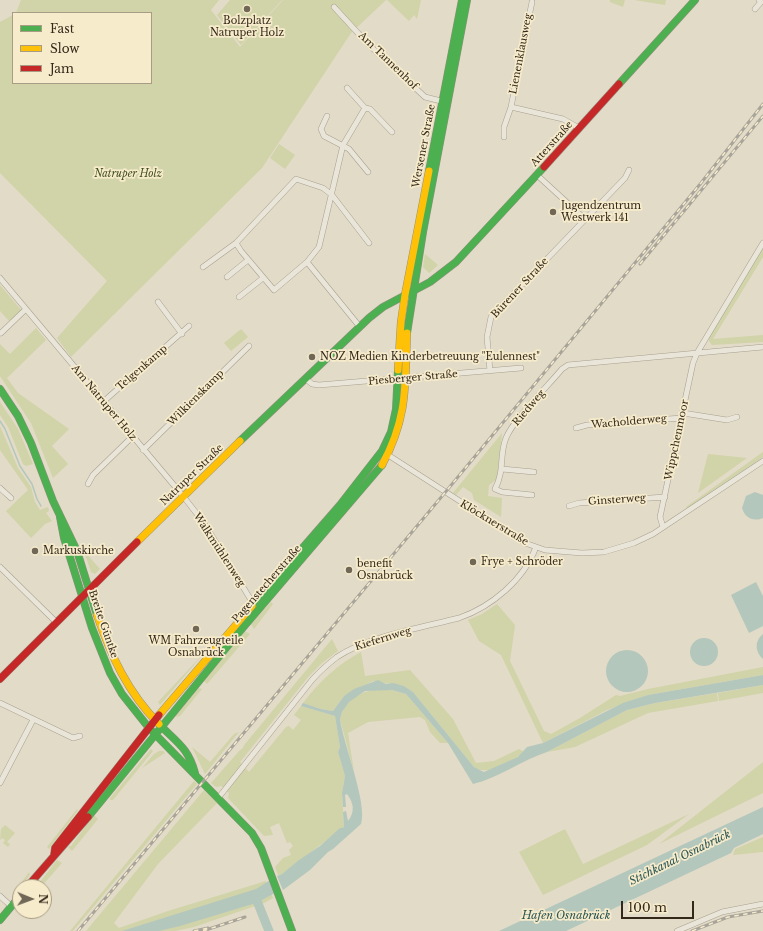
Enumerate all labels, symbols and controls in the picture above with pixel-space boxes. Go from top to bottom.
marker: Bolzplatz Natruper Holz [242,4,252,14]
legend [12,12,152,84]
street label: Lienenklausweg [507,13,535,95]
place label: Bolzplatz Natruper Holz [210,15,284,38]
text: Fast [50,21,74,36]
street label: Am Tannenhof [356,30,420,92]
text: Slow [50,41,79,56]
text: Jam [50,61,74,76]
street label: Wersener Straße [410,103,438,189]
street label: Atterstraße [529,119,575,169]
park label: Natruper Holz [94,168,162,180]
place label: Jugendzentrum Westwerk 141 [561,200,641,224]
marker: Jugendzentrum Westwerk 141 [548,207,558,217]
street label: Bürener Straße [489,255,551,321]
street label: Telgenkamp [114,343,170,393]
place label: NOZ Medien Kinderbetreuung "Eulennest" [320,351,540,363]
marker: NOZ Medien Kinderbetreuung "Eulennest" [307,352,317,362]
street label: Am Natruper Holz [69,363,139,443]
street label: Wilkienskamp [165,367,227,429]
street label: Piesberger Straße [368,368,458,388]
street label: Riedweg [510,387,548,429]
street label: Wippchenmoor [663,399,691,481]
street label: Wacholderweg [591,413,667,431]
street label: Natruper Straße [158,442,226,508]
street label: Ginsterweg [588,492,646,508]
street label: Klöcknerstraße [458,498,530,548]
street label: Walkmühlenweg [191,511,247,589]
street label: Pagenstecherstraße [230,543,304,625]
place label: Markuskirche [43,545,114,557]
marker: Markuskirche [30,546,40,556]
place label: Frye + Schröder [481,556,563,568]
marker: Frye + Schröder [468,557,478,567]
place label: benefit Osnabrück [357,558,413,582]
marker: benefit Osnabrück [344,565,354,575]
street label: Breite Güntke [86,588,120,660]
marker: WM Fahrzeugteile Osnabrück [191,624,201,634]
street label: Kiefernweg [353,625,413,653]
place label: WM Fahrzeugteile Osnabrück [149,635,243,658]
water label: Stichkanal Osnabrück [627,828,733,888]
north arrow [12,879,52,919]
scale bar [623,893,696,919]
text: N [36,894,50,904]
text: 100 m [628,900,667,915]
water label: Hafen Osnabrück [522,909,610,923]

